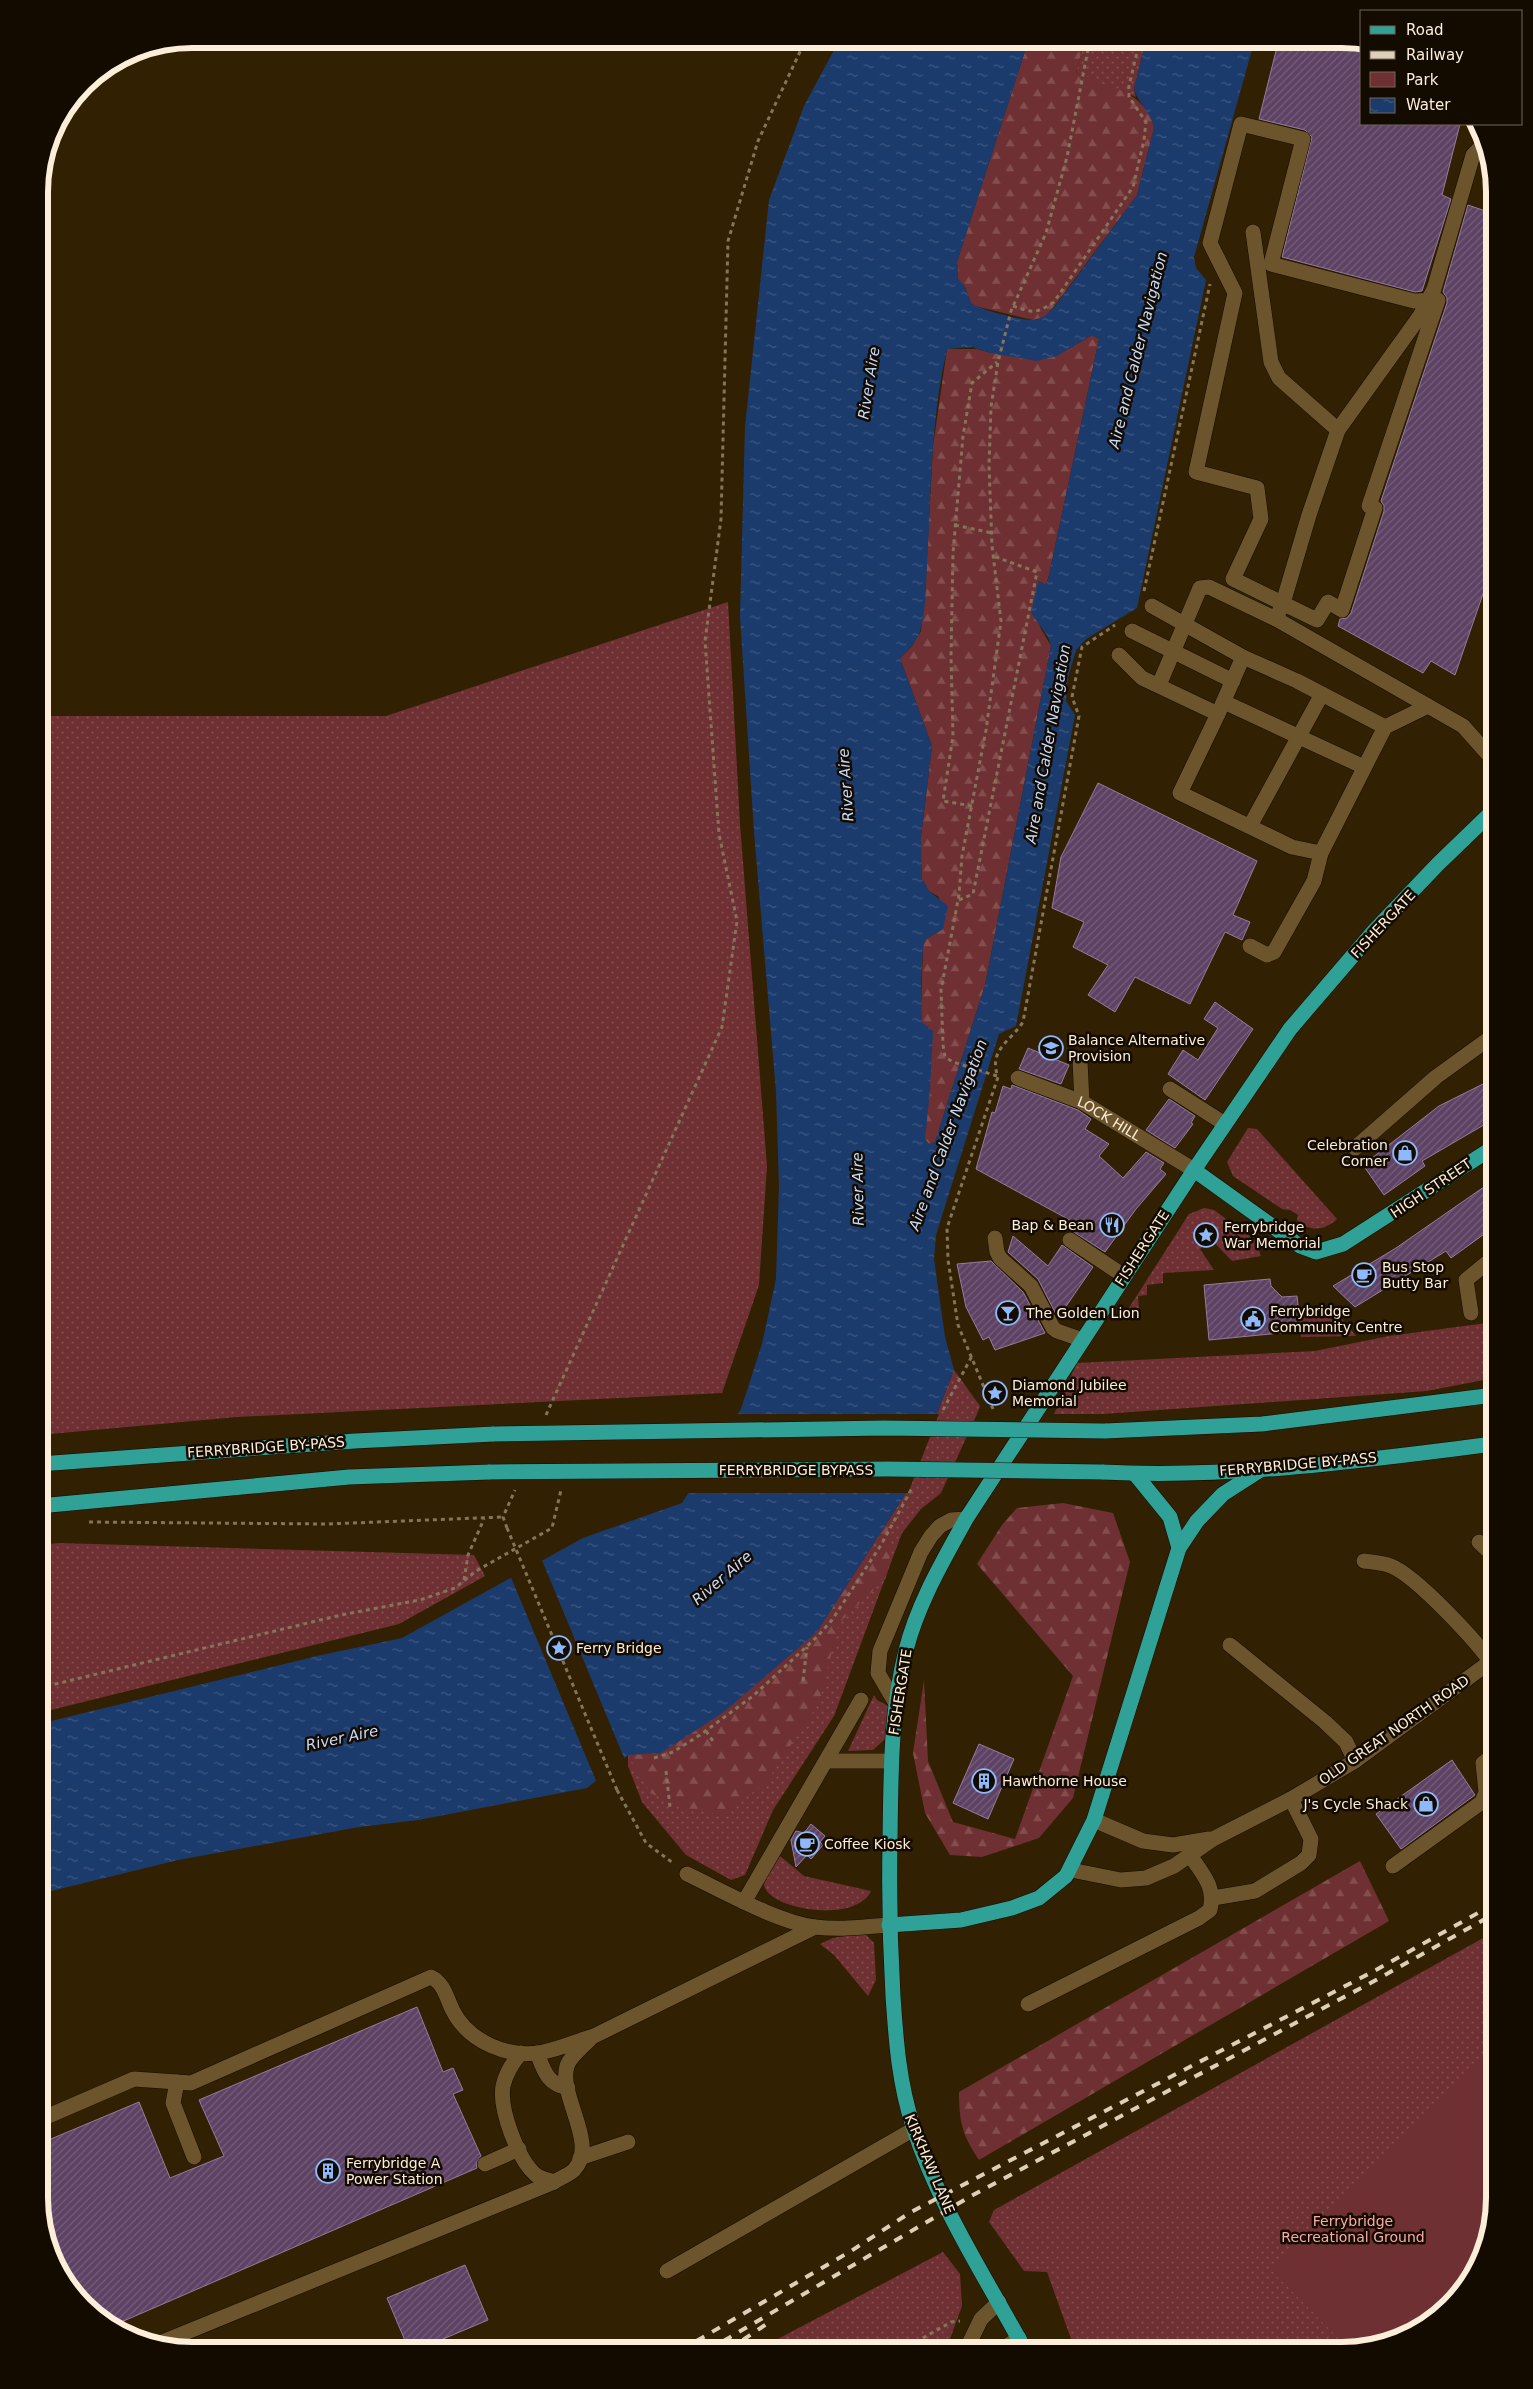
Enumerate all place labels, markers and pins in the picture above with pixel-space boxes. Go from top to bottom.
place label: Balance Alternative Provision [1068,1032,1205,1064]
school or university icon: Balance Alternative Provision [1038,1035,1064,1061]
place label: Celebration Corner [1307,1137,1388,1169]
shop icon: Celebration Corner [1392,1140,1418,1166]
restaurant icon: Bap & Bean [1099,1212,1125,1238]
place label: Bap & Bean [1011,1217,1094,1233]
place label: Ferrybridge War Memorial [1224,1219,1321,1251]
place icon: Ferrybridge War Memorial [1193,1222,1219,1248]
place label: Bus Stop Butty Bar [1382,1259,1448,1291]
cafe icon: Bus Stop Butty Bar [1351,1262,1377,1288]
bar icon: The Golden Lion [995,1300,1021,1326]
place label: Ferrybridge Community Centre [1270,1303,1402,1335]
place label: The Golden Lion [1025,1305,1140,1321]
public building icon: Ferrybridge Community Centre [1240,1306,1266,1332]
place label: Diamond Jubilee Memorial [1012,1377,1127,1409]
place icon: Diamond Jubilee Memorial [982,1380,1008,1406]
place icon: Ferry Bridge [546,1635,572,1661]
place label: Ferry Bridge [576,1640,662,1656]
building icon: Hawthorne House [971,1768,997,1794]
place label: Hawthorne House [1002,1773,1127,1789]
shop icon: J's Cycle Shack [1413,1791,1439,1817]
place label: J's Cycle Shack [1302,1796,1409,1812]
cafe icon: Coffee Kiosk [794,1831,820,1857]
place label: Coffee Kiosk [824,1836,912,1852]
place label: Ferrybridge A Power Station [346,2155,443,2187]
building icon: Ferrybridge A Power Station [315,2158,341,2184]

